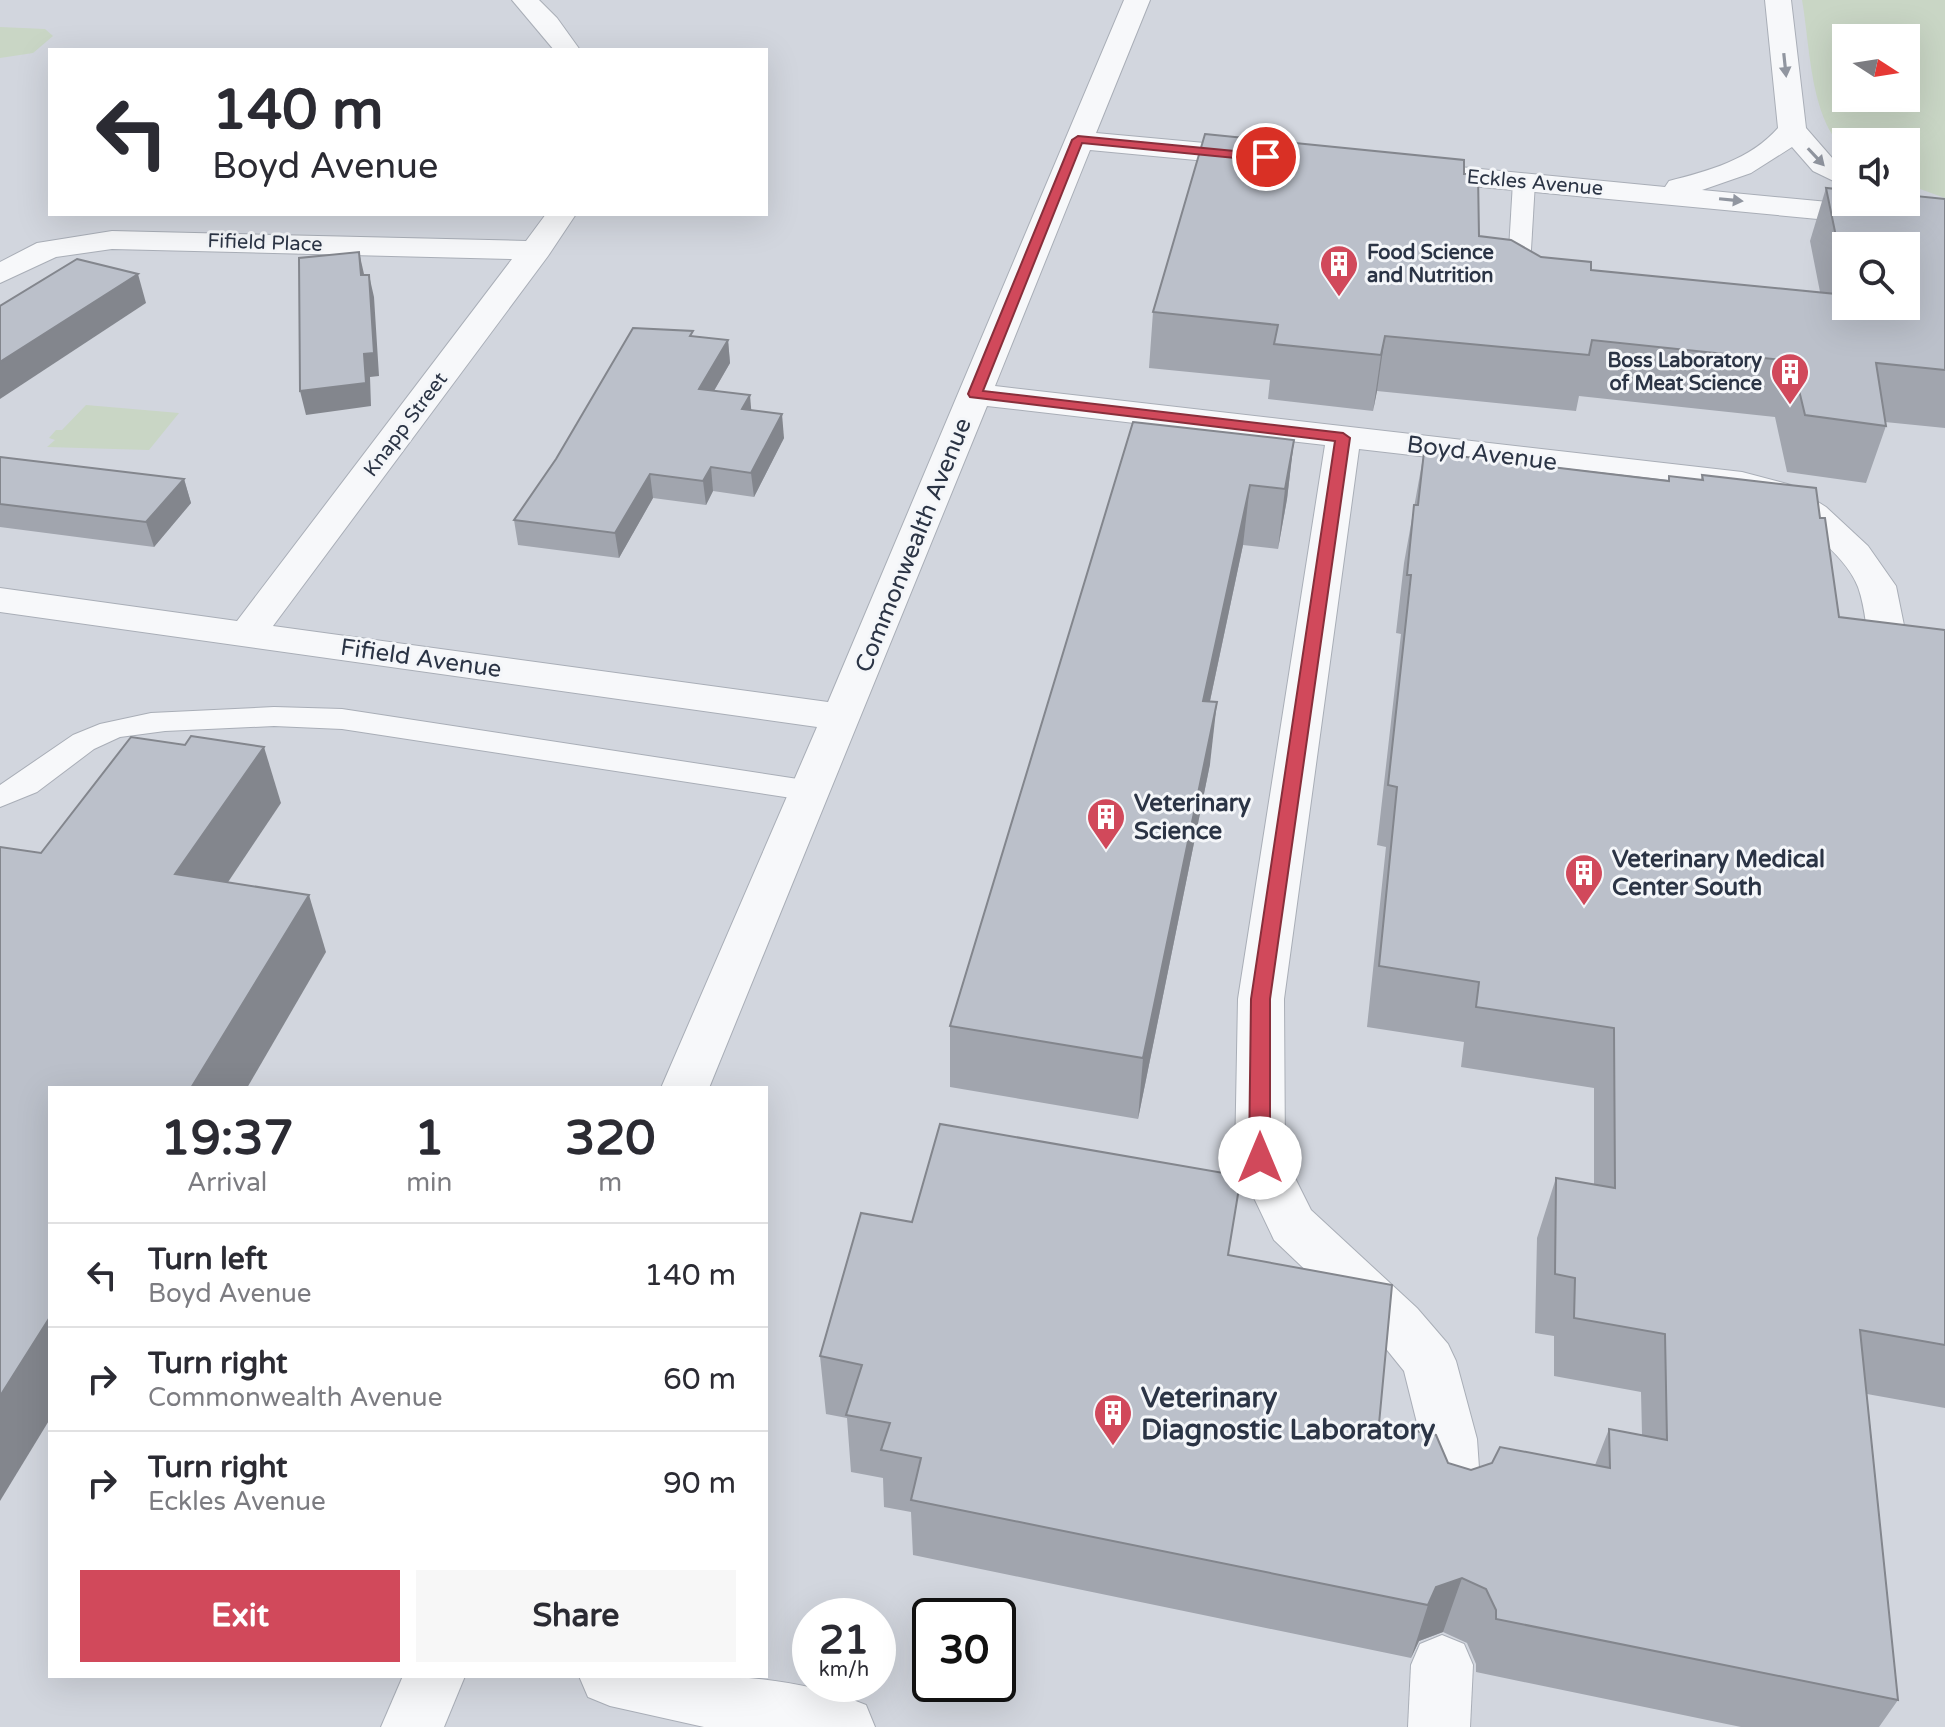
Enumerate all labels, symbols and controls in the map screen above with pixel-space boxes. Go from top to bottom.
north arrow [1832,24,1920,112]
map controls [1832,24,1920,320]
one-way arrow [1778,53,1791,78]
text: 140 m [212,77,383,144]
icon: left [80,80,184,184]
pin [1232,123,1300,191]
button: sound [1832,128,1920,216]
icon: arrive [1244,135,1288,179]
text: Boyd Avenue [212,145,438,188]
one-way arrow [1807,147,1825,166]
street label: Eckles Avenue [1466,165,1604,201]
one-way arrow [1718,194,1743,207]
street label: Fifield Place [207,229,323,257]
button: search [1832,232,1920,320]
place label: Food Science and Nutrition [1367,241,1494,288]
building icon: Food Science and Nutrition [1318,243,1360,298]
place label: Boss Laboratory of Meat Science [1607,349,1762,396]
building icon: Boss Laboratory of Meat Science [1769,351,1811,406]
street label: Knapp Street [359,367,453,482]
street label: Commonwealth Avenue [849,414,978,677]
street label: Boyd Avenue [1405,430,1559,477]
street label: Fifield Avenue [338,633,503,684]
place label: Veterinary Science [1134,789,1251,846]
building icon: Veterinary Science [1085,796,1127,851]
place label: Veterinary Medical Center South [1612,845,1825,902]
building icon: Veterinary Medical Center South [1563,852,1605,907]
text: 19:37 [161,1110,294,1168]
text: 1 [414,1110,444,1168]
text: 320 [565,1110,655,1168]
position arrow [1218,1116,1302,1200]
text: Arrival [187,1167,267,1198]
text: min [406,1167,452,1198]
text: m [598,1167,622,1198]
text: Turn left [148,1241,267,1278]
icon: left [80,1253,124,1297]
text: 140 m [644,1257,736,1294]
text: Boyd Avenue [148,1278,312,1309]
text: Turn right [148,1345,288,1382]
icon: right [80,1357,124,1401]
text: 60 m [663,1361,736,1398]
place label: Veterinary Diagnostic Laboratory [1141,1381,1435,1447]
text: Commonwealth Avenue [148,1382,442,1413]
building icon: Veterinary Diagnostic Laboratory [1092,1392,1134,1447]
text: Turn right [148,1449,288,1486]
icon: right [80,1461,124,1505]
text: 90 m [663,1465,736,1502]
text: Eckles Avenue [148,1486,326,1517]
button: Exit [80,1570,400,1662]
button: Share [416,1570,736,1662]
speed limit sign: 30 [912,1598,1016,1702]
text: 21 [819,1616,869,1664]
text: km/h [819,1658,869,1682]

